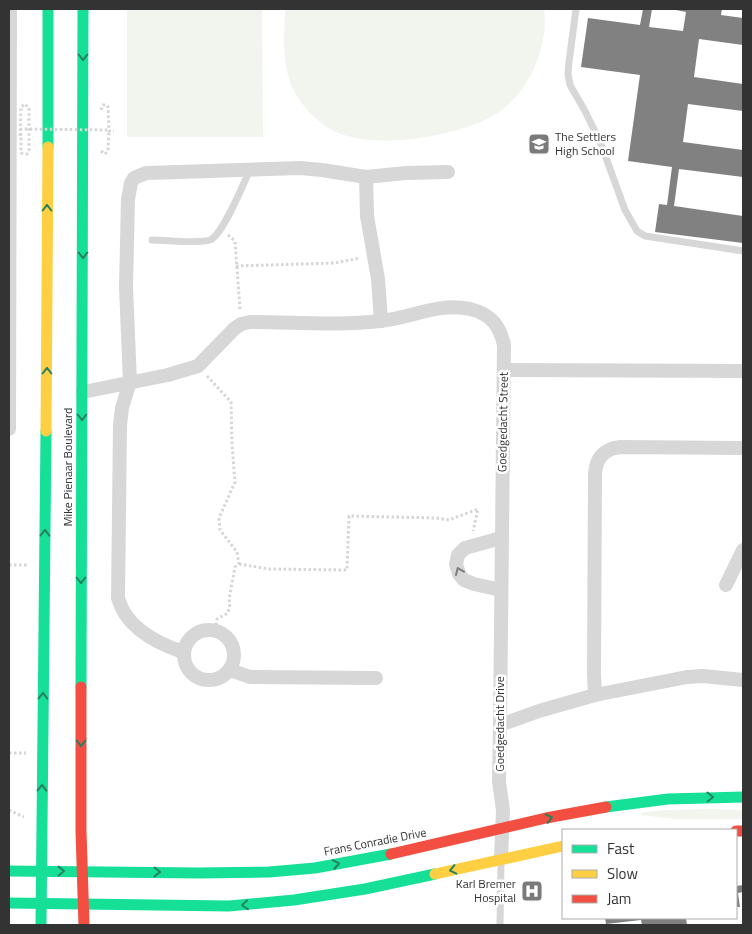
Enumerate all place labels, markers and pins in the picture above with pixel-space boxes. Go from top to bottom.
place label: The Settlers High School [555,127,616,160]
school or university icon: The Settlers High School [527,132,551,156]
place label: Karl Bremer Hospital [456,874,516,907]
hospital icon: Karl Bremer Hospital [520,879,544,903]

